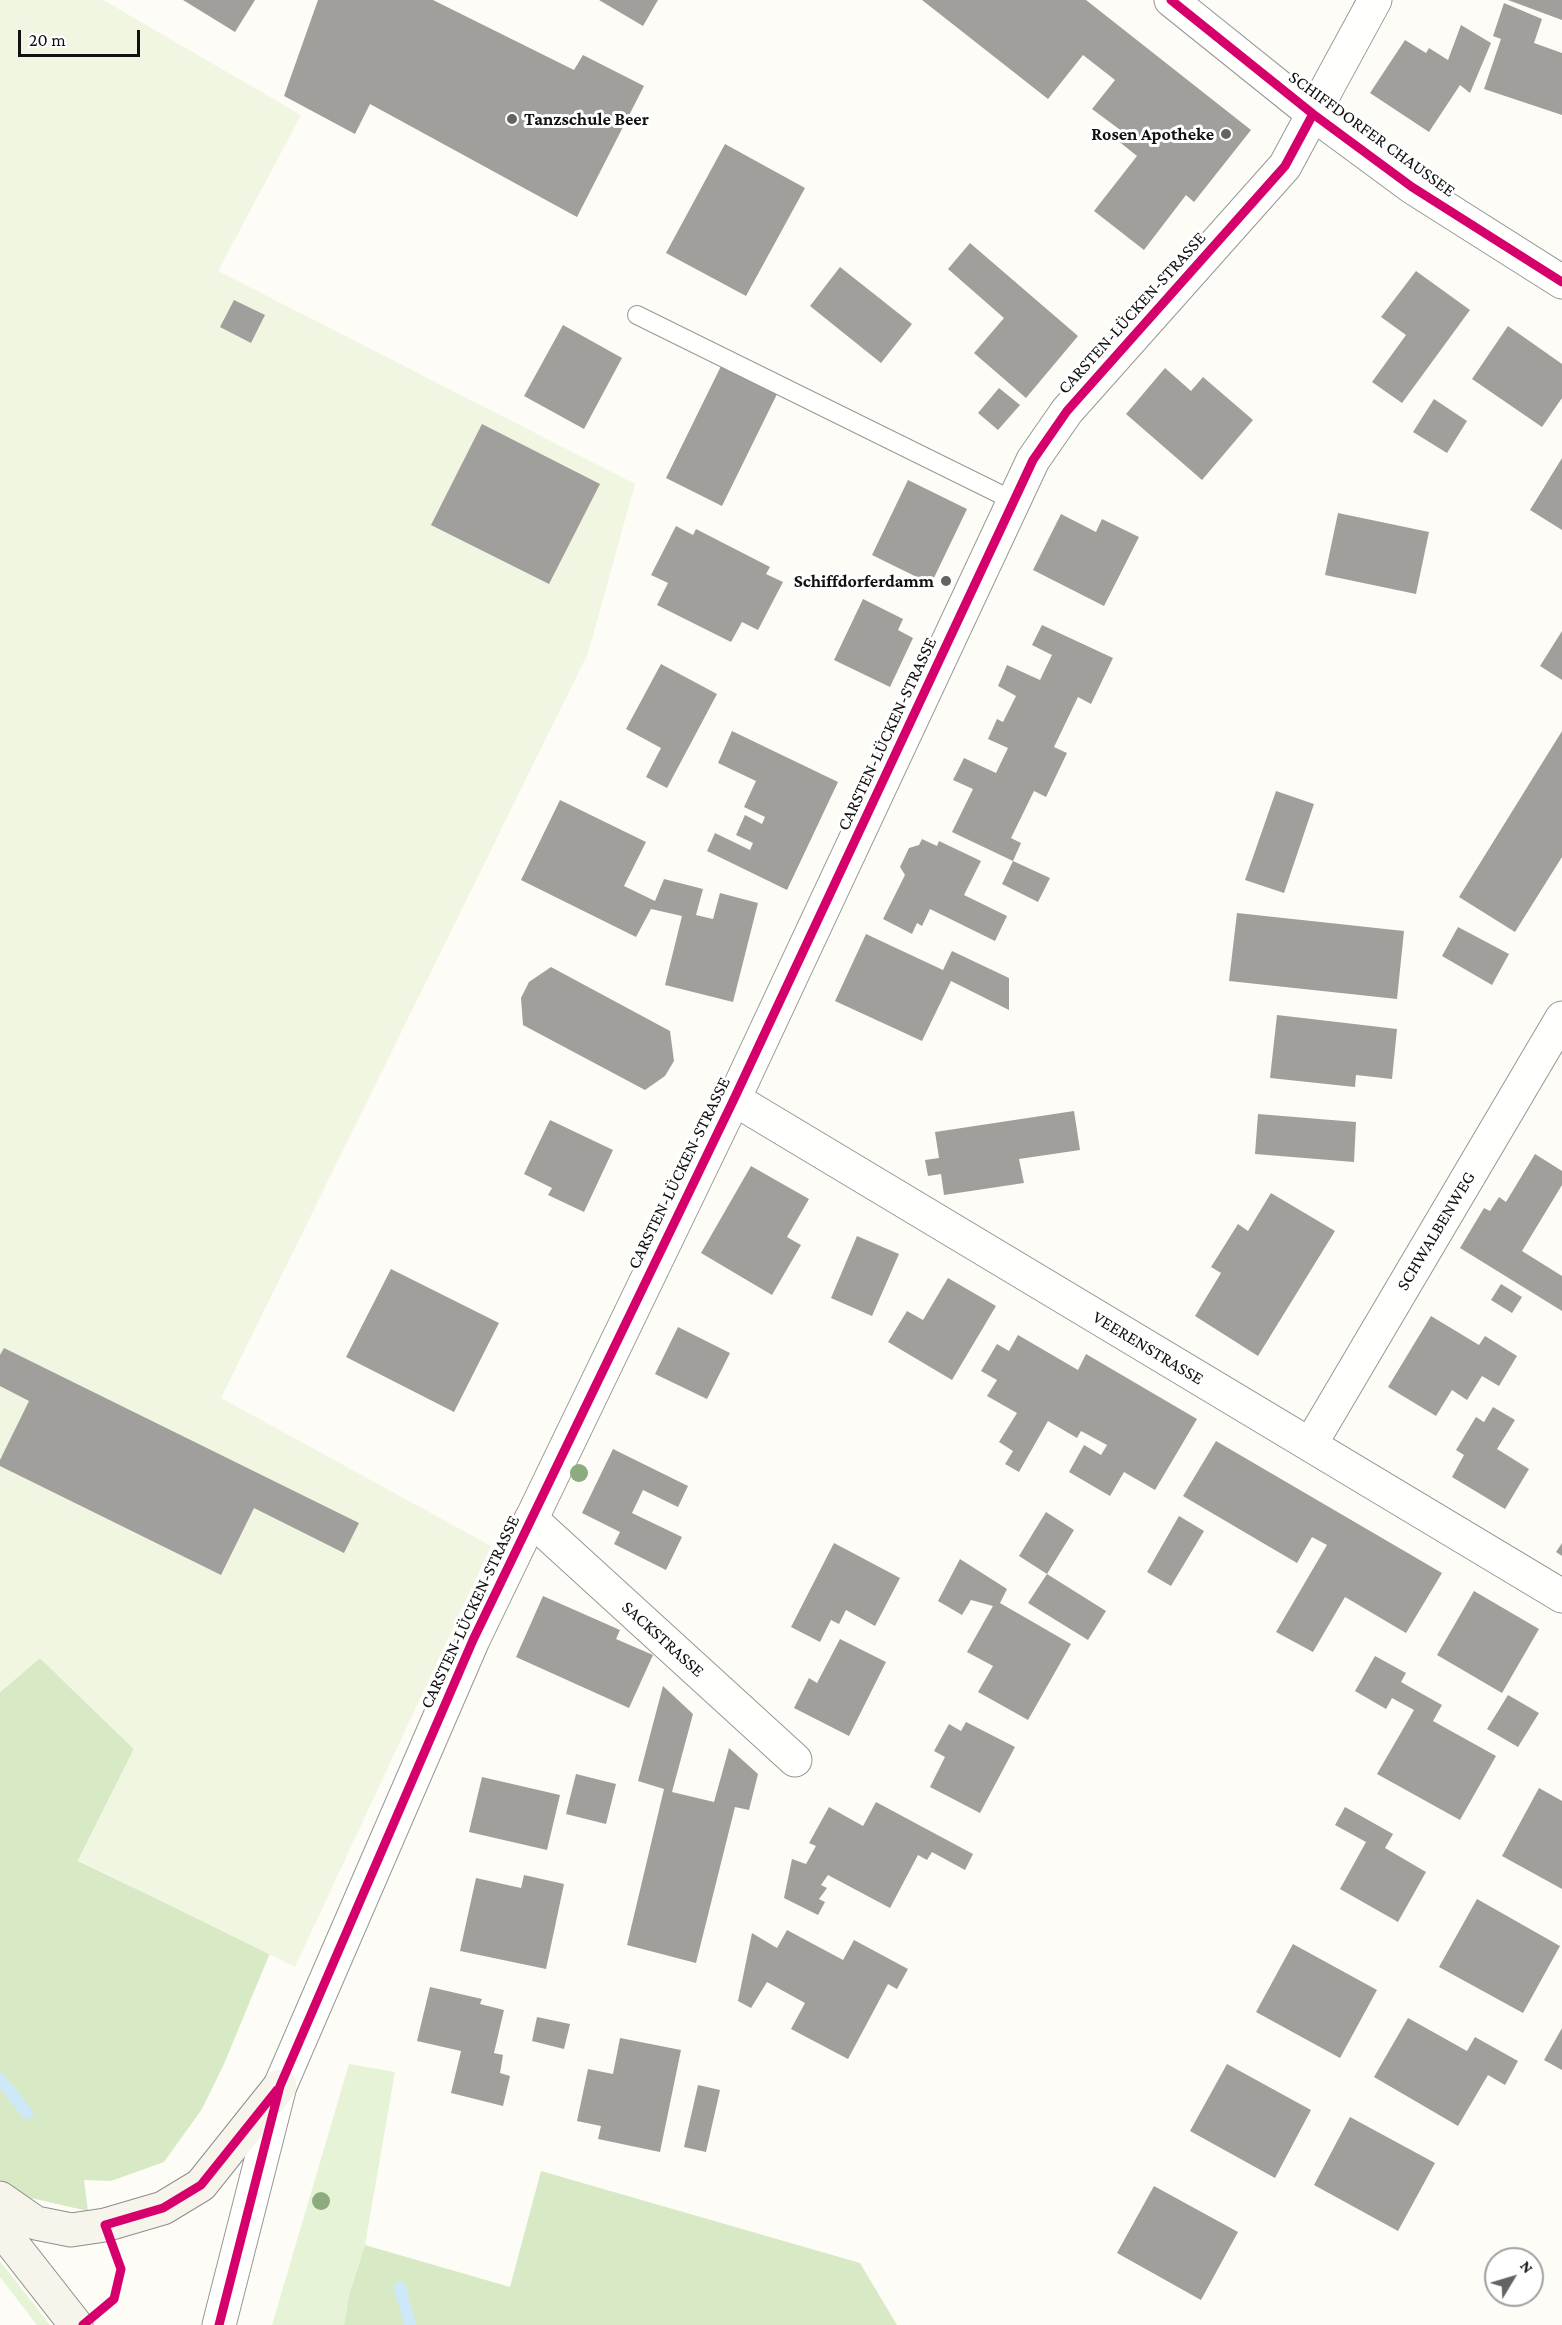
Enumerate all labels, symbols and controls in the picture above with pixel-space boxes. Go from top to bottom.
scale bar [21,18,142,56]
text: 20 m [29,30,66,50]
street label: SCHIFFDORFER CHAUSSEE [1284,66,1460,202]
place label: Tanzschule Beer [524,108,649,130]
marker: Tanzschule Beer [505,112,519,126]
place label: Rosen Apotheke [1091,123,1214,145]
marker: Rosen Apotheke [1219,127,1233,141]
street label: CARSTEN-LÜCKEN-STRASSE [1053,227,1211,399]
place label: Schiffdorferdamm [794,570,934,592]
marker: Schiffdorferdamm [939,574,953,588]
street label: CARSTEN-LÜCKEN-STRASSE [833,634,941,834]
street label: CARSTEN-LÜCKEN-STRASSE [623,1074,735,1272]
street label: SCHWALBENWEG [1392,1168,1480,1294]
street label: VEERENSTRASSE [1089,1306,1207,1390]
street label: CARSTEN-LÜCKEN-STRASSE [416,1512,524,1712]
street label: SACKSTRASSE [617,1596,709,1682]
north arrow [1484,2247,1544,2307]
text: N [1517,2257,1537,2276]

